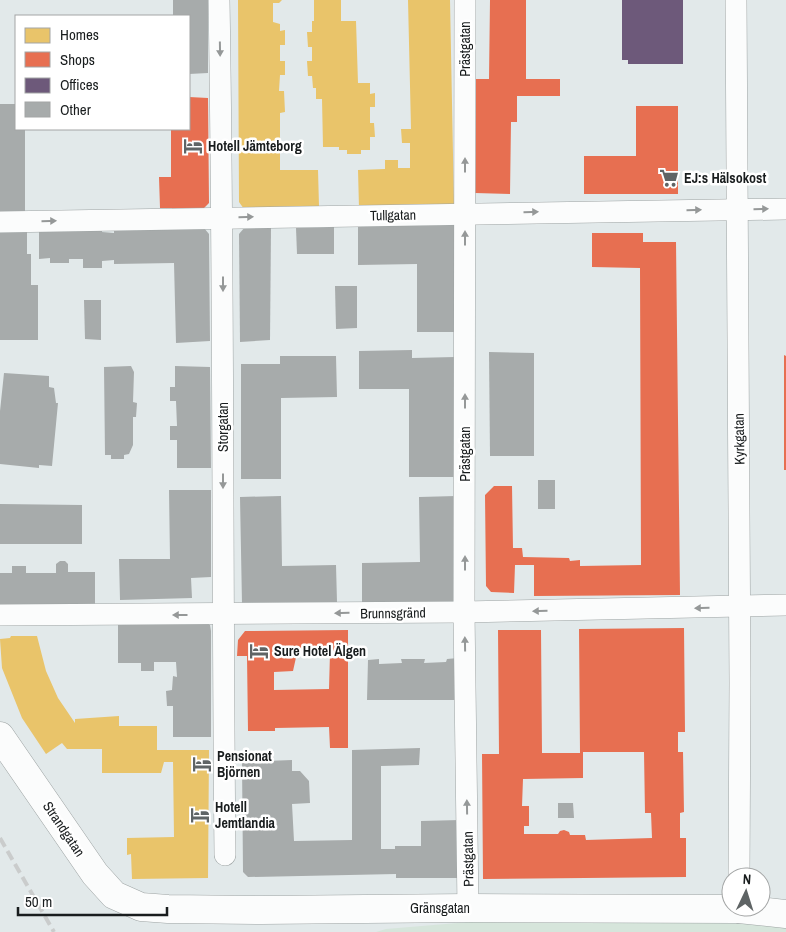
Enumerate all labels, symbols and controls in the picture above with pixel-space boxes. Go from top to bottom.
legend [15,15,190,130]
street label: Prästgatan [456,21,474,77]
text: Homes [60,24,99,45]
one-way arrow [216,41,224,57]
text: Shops [60,49,95,70]
text: Offices [60,74,99,95]
text: Other [60,99,91,120]
hotel icon: Hotell Jämteborg [182,135,204,157]
place label: Hotell Jämteborg [208,137,302,155]
one-way arrow [461,157,469,173]
supermarket icon: EJ:s Hälsokost [658,167,680,189]
place label: EJ:s Hälsokost [684,169,766,187]
one-way arrow [754,205,770,213]
street label: Tullgatan [370,206,416,224]
one-way arrow [686,206,702,214]
one-way arrow [523,208,539,216]
one-way arrow [238,213,254,221]
one-way arrow [41,216,57,224]
one-way arrow [461,230,469,246]
one-way arrow [219,276,227,292]
one-way arrow [461,393,469,409]
street label: Storgatan [214,402,232,452]
street label: Kyrkgatan [730,413,748,465]
street label: Prästgatan [456,426,474,482]
one-way arrow [219,474,227,490]
one-way arrow [461,555,469,571]
street label: Brunnsgränd [360,603,426,623]
one-way arrow [694,604,710,612]
one-way arrow [532,607,548,615]
one-way arrow [334,609,350,617]
one-way arrow [172,611,188,619]
one-way arrow [461,636,469,652]
hotel icon: Sure Hotel Älgen [248,640,270,662]
place label: Sure Hotel Älgen [274,642,366,660]
place label: Pensionat Björnen [217,747,272,781]
hotel icon: Pensionat Björnen [191,753,213,775]
street label: Strandgatan [39,798,89,860]
place label: Hotell Jemtlandia [215,798,276,832]
one-way arrow [463,798,471,814]
hotel icon: Hotell Jemtlandia [189,804,211,826]
street label: Prästgatan [459,831,477,887]
north arrow [721,867,771,917]
text: N [742,870,752,888]
scale bar [18,884,166,916]
text: 50 m [25,891,52,912]
street label: Gränsgatan [410,899,470,917]

